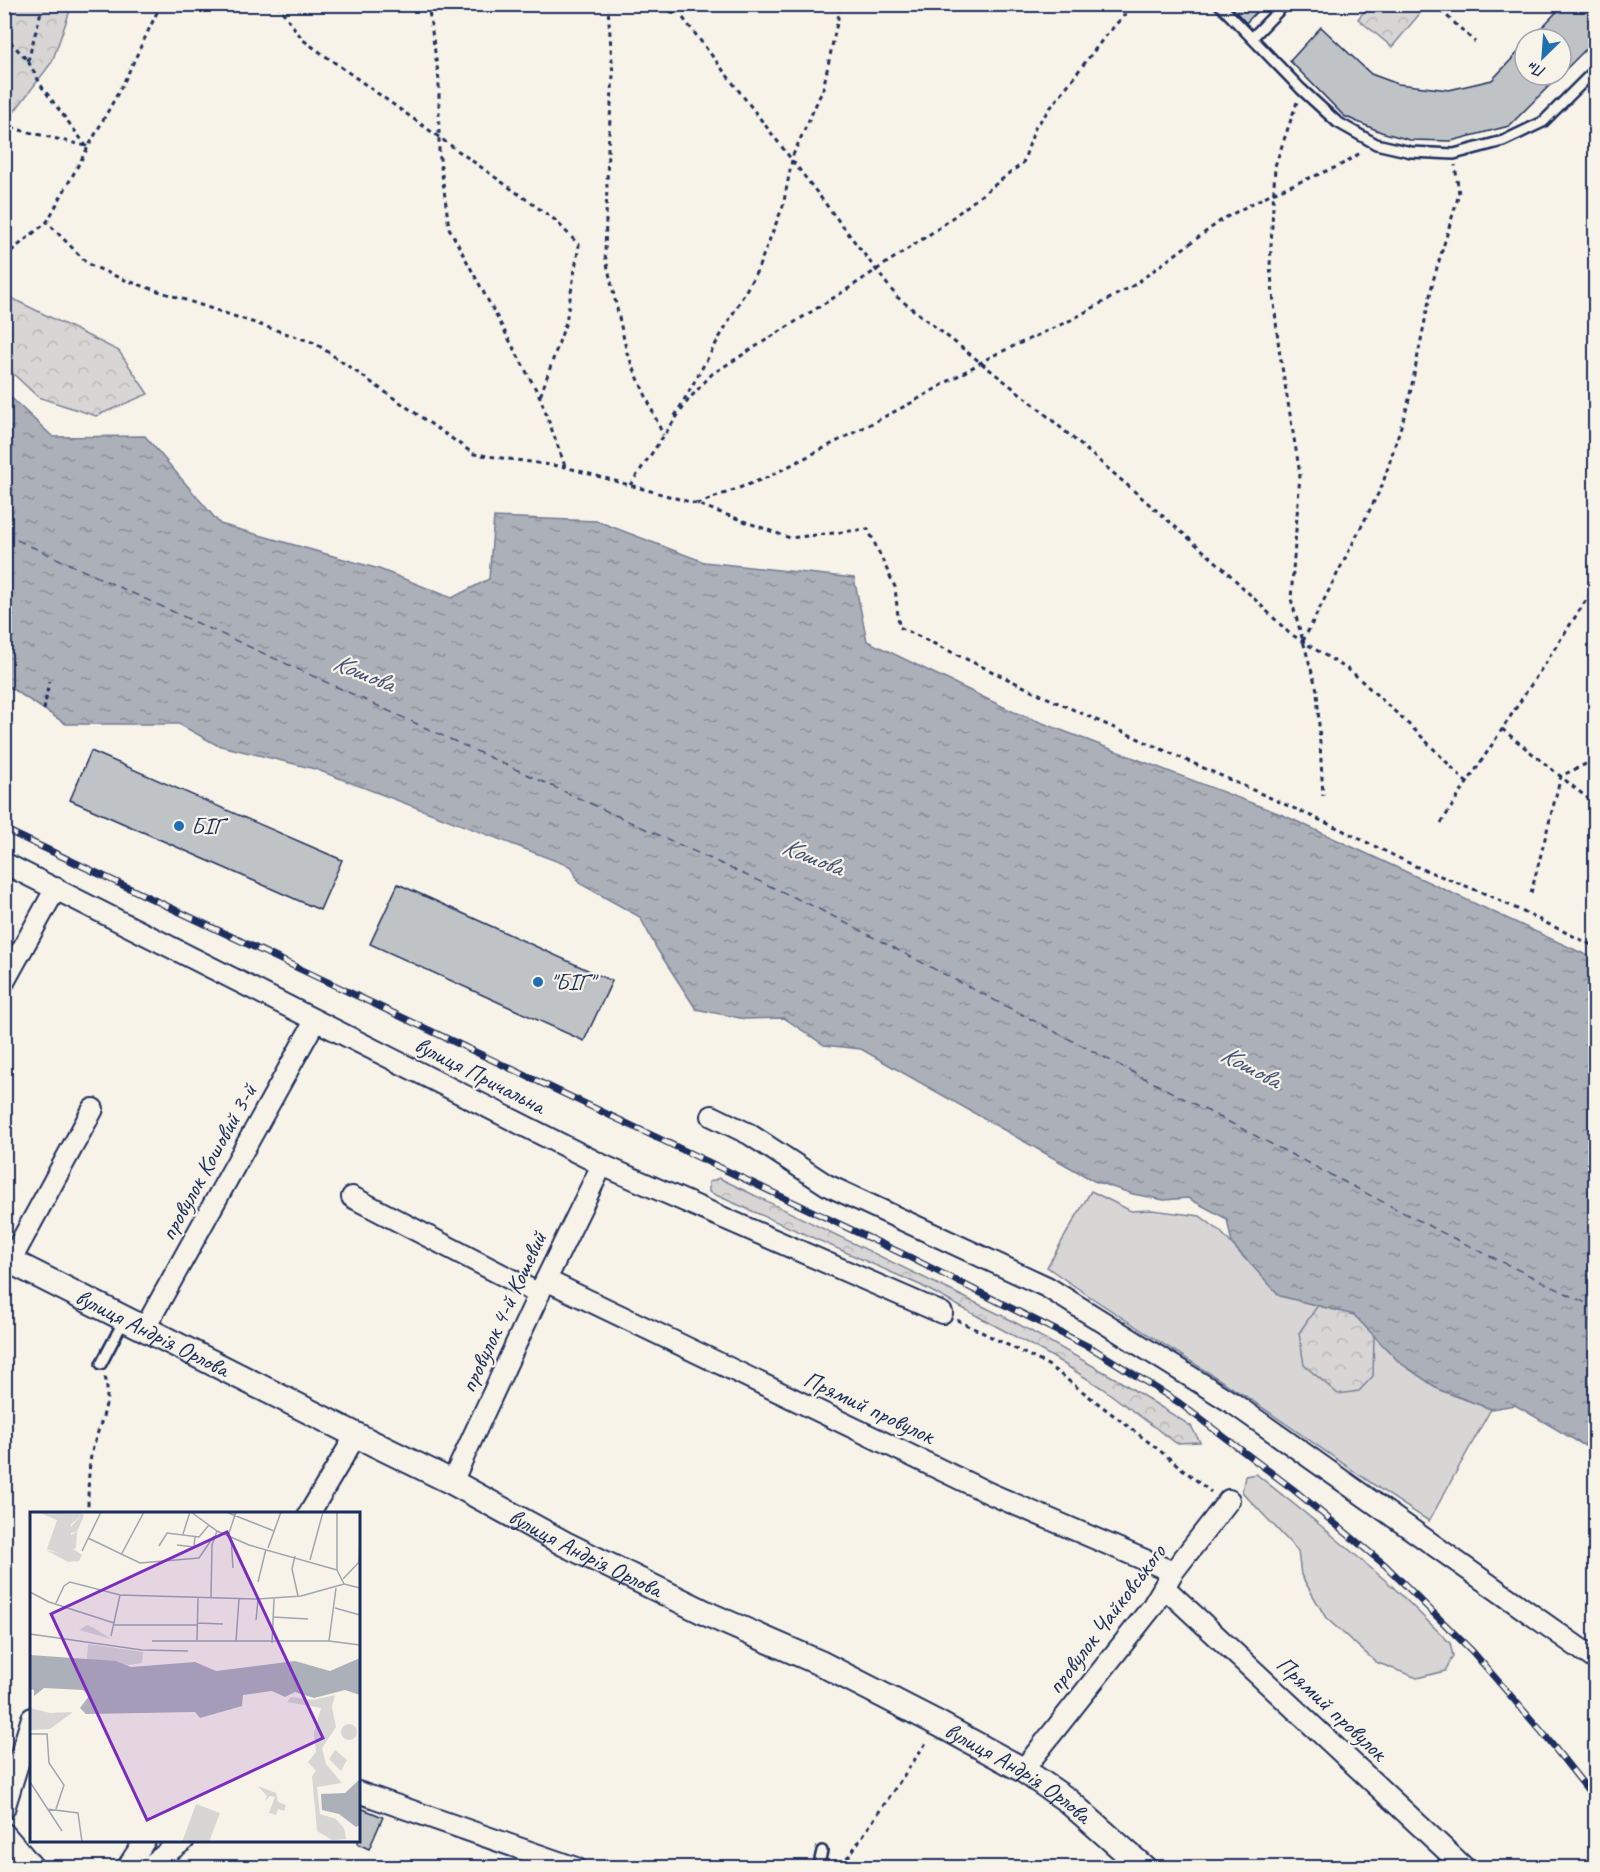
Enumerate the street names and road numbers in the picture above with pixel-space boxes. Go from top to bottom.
street label: вулиця Причальна [410,1029,552,1122]
street label: провулок Кошовий 3-й [153,1077,264,1246]
street label: провулок 4-й Кошевий [453,1225,554,1397]
street label: вулиця Андрія Орлова [71,1281,236,1385]
street label: Прямий провулок [799,1364,941,1451]
street label: вулиця Андрія Орлова [504,1501,669,1605]
street label: провулок Чайковського [1040,1537,1173,1700]
street label: Прямий провулок [1270,1649,1395,1768]
street label: вулиця Андрія Орлова [940,1715,1100,1831]

